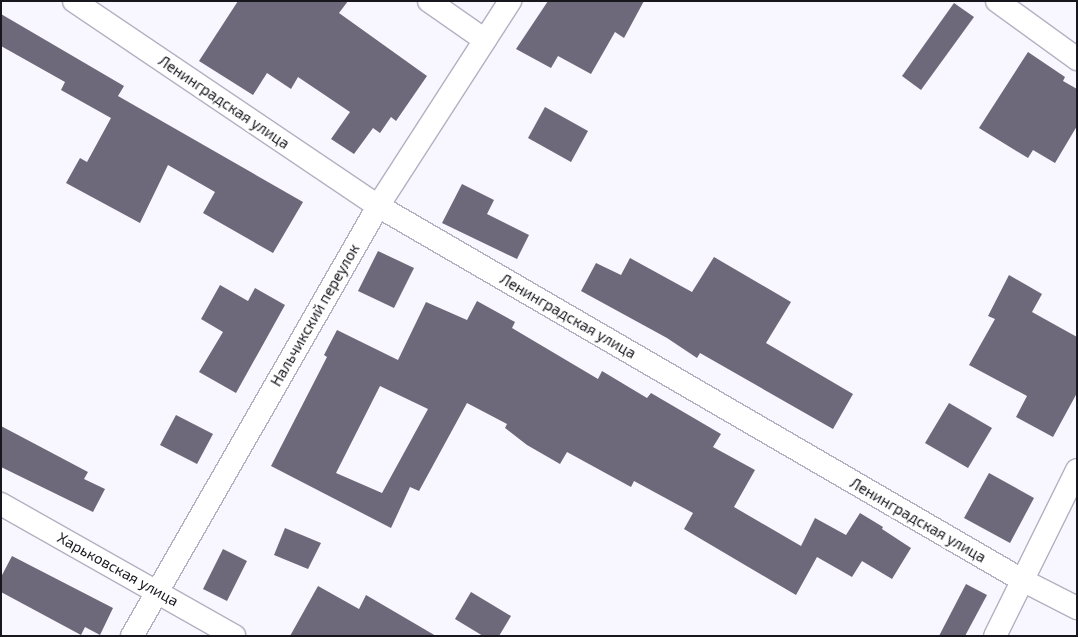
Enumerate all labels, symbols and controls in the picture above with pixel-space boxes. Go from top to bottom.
street label: Ленинградская улица [155,52,293,152]
street label: Нальчикский переулок [267,241,363,389]
street label: Ленинградская улица [497,270,639,362]
street label: Ленинградская улица [847,474,989,566]
street label: Харьковская улица [54,528,182,610]

